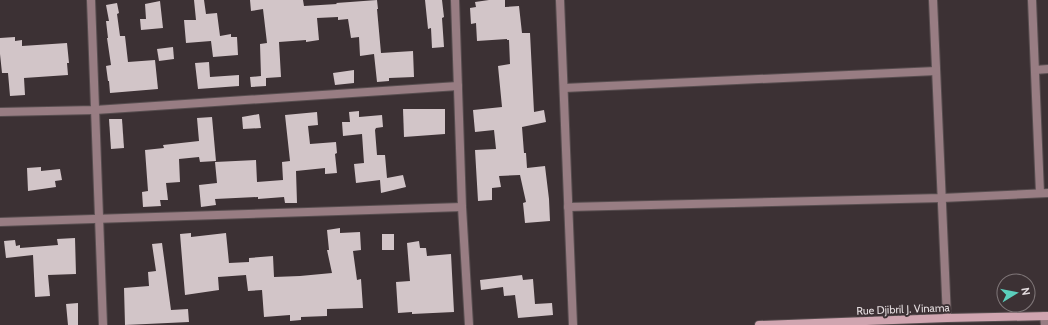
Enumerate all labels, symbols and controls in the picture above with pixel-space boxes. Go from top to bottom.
north arrow [996,273,1036,313]
text: N [1018,286,1033,296]
street label: Rue Djibril J. Vinama [856,300,951,318]

